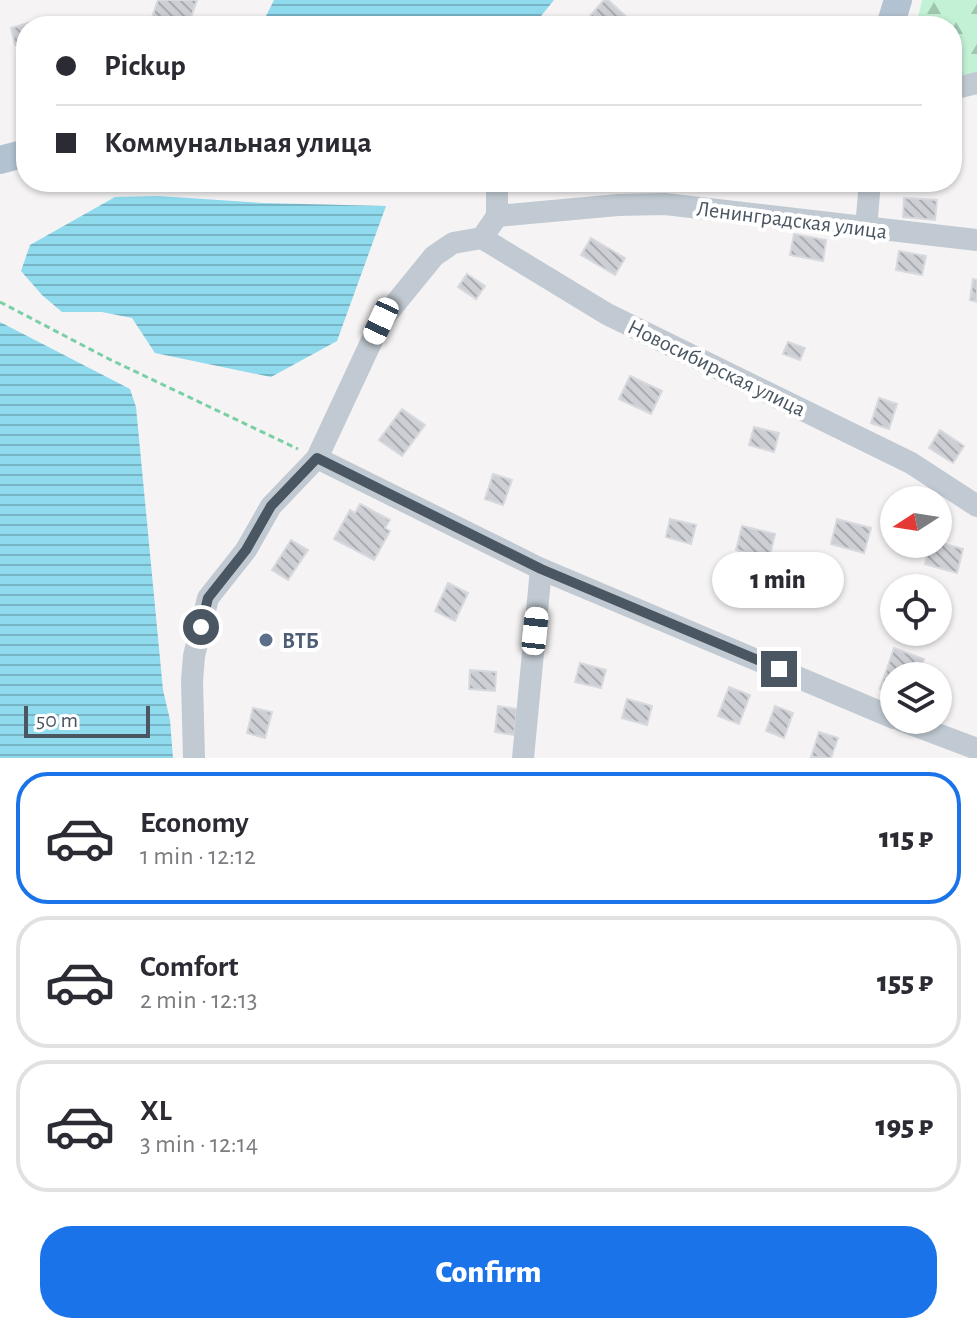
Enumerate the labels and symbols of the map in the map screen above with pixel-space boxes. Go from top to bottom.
street label: Ленинградская улица [695,197,888,243]
car [360,294,402,348]
street label: Новосибирская улица [624,315,809,420]
north arrow [880,486,952,558]
callout: 1 min [713,553,845,609]
car [521,606,549,656]
route start [183,609,219,645]
place label: ВТБ [282,630,319,652]
marker: ВТБ [257,631,275,649]
route end [761,651,797,687]
scale bar [24,702,150,738]

